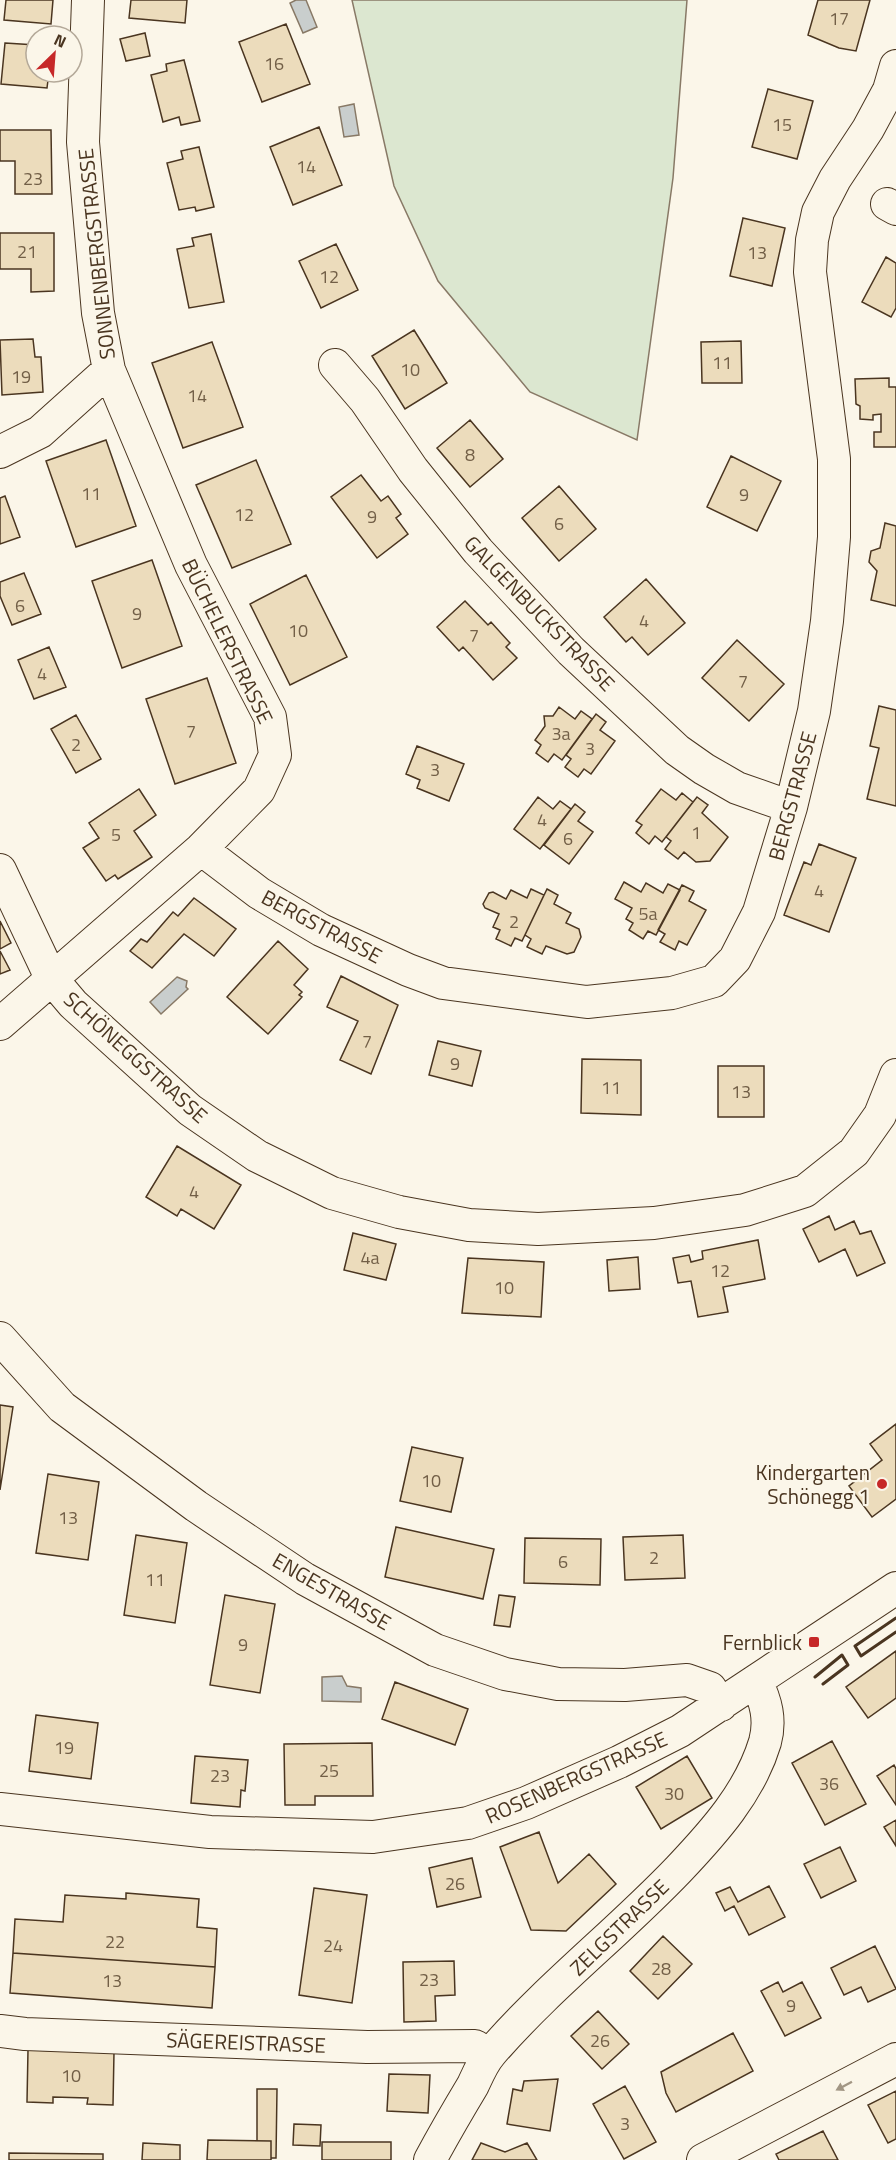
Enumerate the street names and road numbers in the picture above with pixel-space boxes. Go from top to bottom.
street label: SONNENBERGSTRASSE [69,147,123,361]
street label: GALGENBUCKSTRASSE [457,528,623,698]
street label: BÜCHELERSTRASSE [174,553,282,729]
street label: BERGSTRASSE [759,728,825,864]
street label: BERGSTRASSE [256,881,388,971]
street label: SCHÖNEGGSTRASSE [57,983,215,1131]
street label: ENGESTRASSE [267,1544,397,1638]
street label: ROSENBERGSTRASSE [480,1722,672,1832]
street label: ZELGSTRASSE [562,1871,676,1983]
street label: SÄGEREISTRASSE [166,2023,326,2061]

